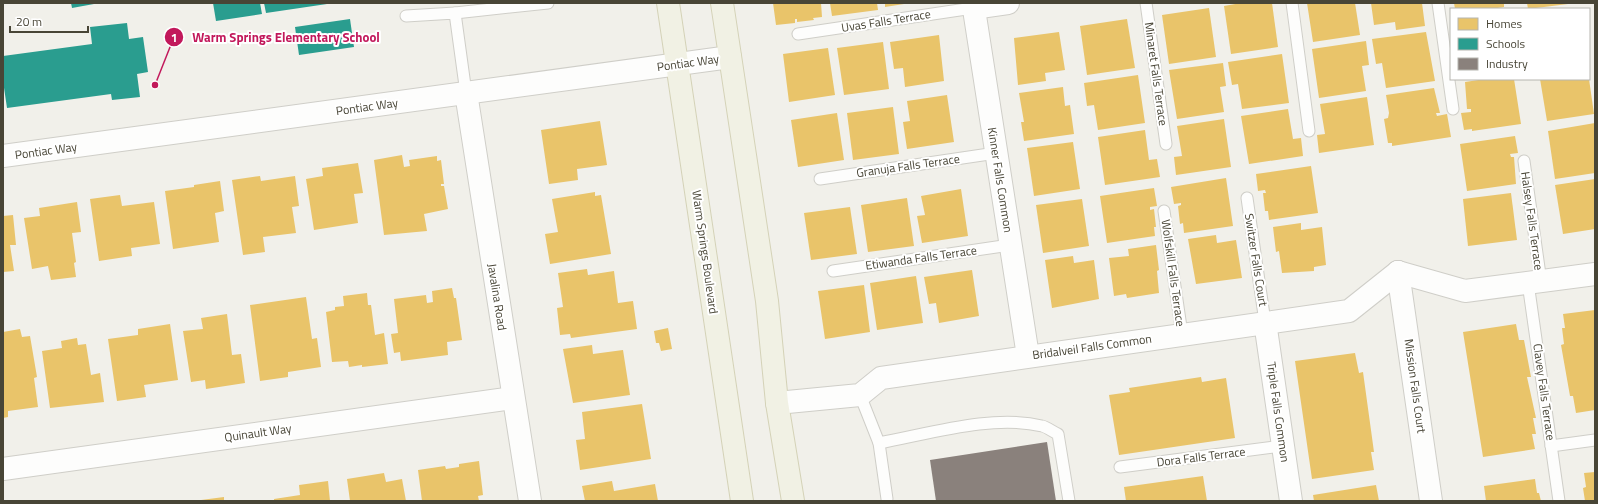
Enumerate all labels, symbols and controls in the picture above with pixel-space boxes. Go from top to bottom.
street label: Uvas Falls Terrace [840,4,932,37]
scale bar [10,8,88,34]
legend [1450,8,1590,80]
text: 20 m [16,12,42,31]
text: Homes [1486,14,1522,33]
street label: Minaret Falls Terrace [1140,21,1173,127]
callout: Warm Springs Elementary School [164,25,388,50]
text: Warm Springs Elementary School [192,27,380,47]
text: 1 [171,28,177,47]
text: Schools [1486,34,1526,53]
street label: Pontiac Way [656,49,721,76]
text: Industry [1486,54,1528,73]
street label: Pontiac Way [335,93,400,120]
street label: Kinner Falls Common [983,126,1018,234]
street label: Pontiac Way [14,137,79,164]
street label: Granuja Falls Terrace [855,149,961,182]
street label: Halsey Falls Terrace [1516,170,1549,271]
street label: Warm Springs Boulevard [687,189,724,315]
street label: Switzer Falls Court [1240,212,1273,309]
street label: Wolfskill Falls Terrace [1157,218,1190,328]
street label: Etiwanda Falls Terrace [864,240,978,275]
street label: Javalina Road [483,262,512,332]
street label: Bridalveil Falls Common [1031,329,1153,364]
street label: Mission Falls Court [1399,338,1432,435]
street label: Clavey Falls Terrace [1528,342,1561,442]
street label: Triple Falls Common [1262,361,1295,463]
street label: Quinault Way [223,418,293,447]
street label: Dora Falls Terrace [1155,442,1246,471]

